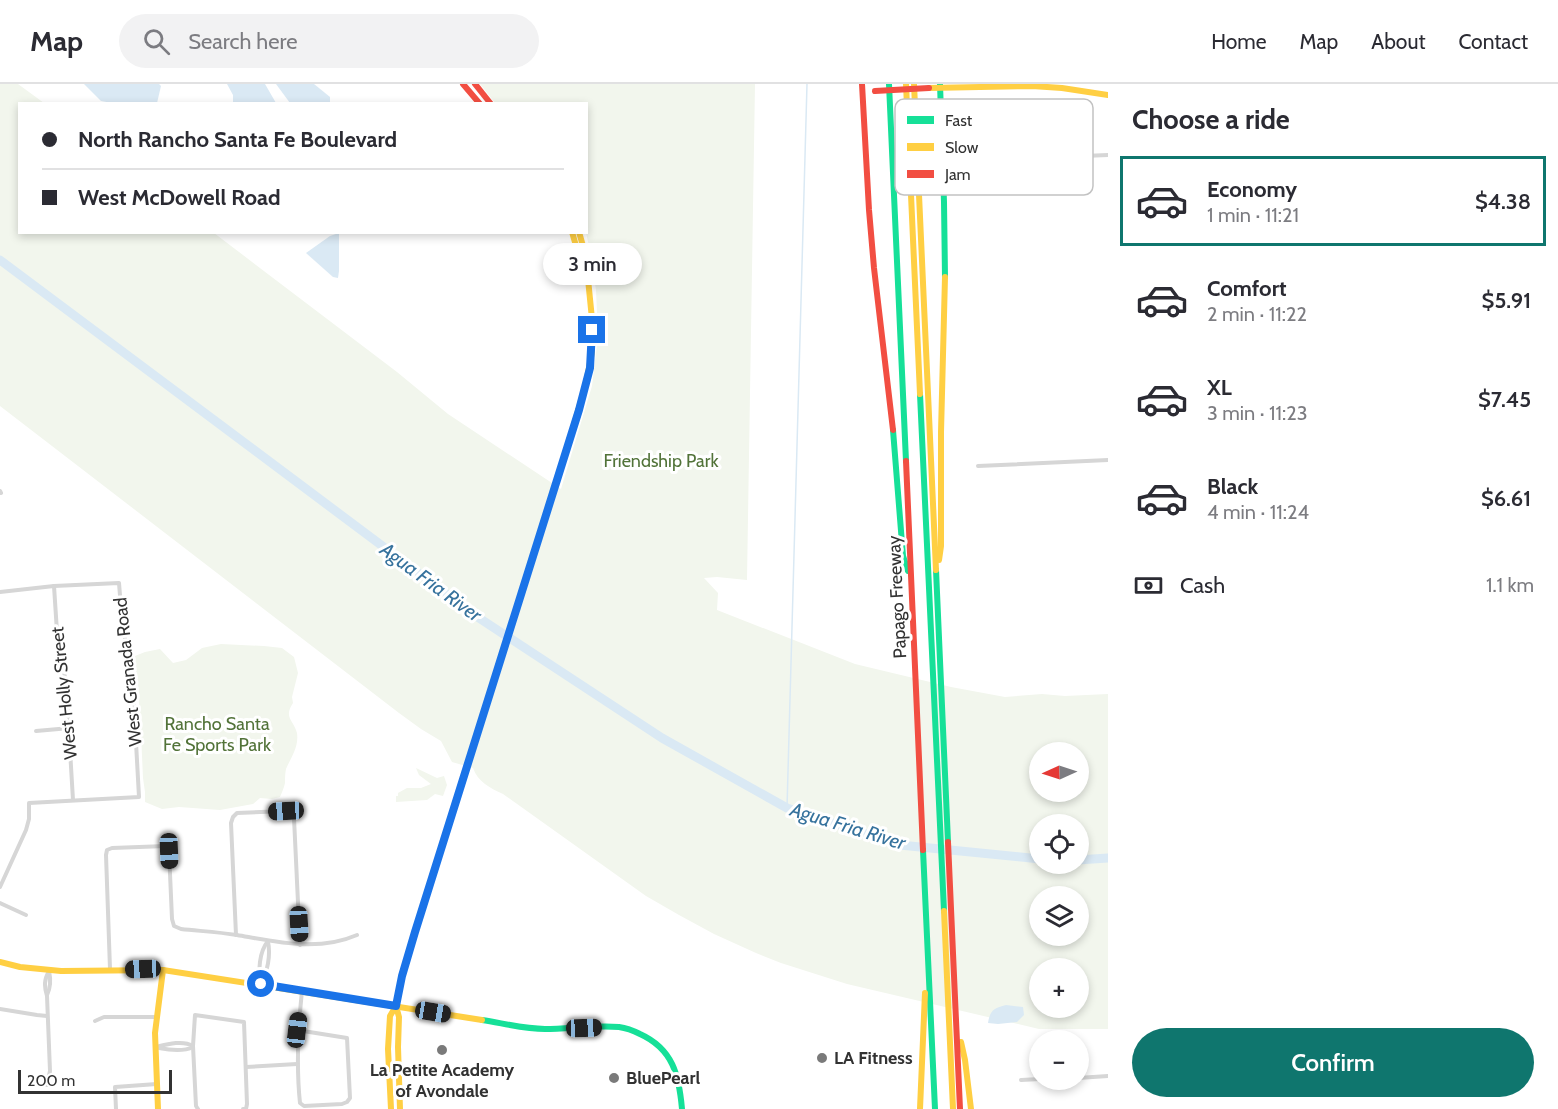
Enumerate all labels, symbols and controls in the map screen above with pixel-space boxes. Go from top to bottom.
search box [119,14,539,68]
text: Map [30,24,83,58]
icon: search [140,25,173,58]
text: Search here [188,28,297,55]
text: Home [1211,29,1267,54]
text: Map [1300,29,1338,54]
text: About [1371,29,1425,54]
text: Contact [1458,29,1528,54]
legend [895,99,1093,195]
text: Choose a ride [1132,103,1290,136]
text: Fast [945,111,973,130]
text: North Rancho Santa Fe Boulevard [78,126,397,153]
text: Slow [945,138,979,157]
text: Jam [944,165,971,184]
icon: car [1135,174,1189,228]
text: Economy [1207,176,1297,203]
text: West McDowell Road [78,184,281,211]
text: $4.38 [1475,188,1531,215]
text: 1 min · 11:21 [1207,203,1299,227]
callout: 3 min [542,243,642,285]
text: 3 min [568,252,617,276]
icon: car [1135,273,1189,327]
text: Comfort [1207,275,1286,302]
text: $5.91 [1482,287,1531,314]
text: 2 min · 11:22 [1207,302,1307,326]
route end [578,316,605,343]
icon: car [1135,372,1189,426]
text: XL [1207,374,1232,401]
text: $7.45 [1478,386,1531,413]
text: 3 min · 11:23 [1207,401,1308,425]
park label: Friendship Park [604,450,719,472]
icon: car [1135,471,1189,525]
text: Black [1207,473,1258,500]
text: $6.61 [1481,485,1531,512]
text: 4 min · 11:24 [1207,500,1309,524]
street label: Papago Freeway [883,535,911,659]
water label: Agua Fria River [375,537,487,627]
icon: cash [1132,569,1165,602]
text: Cash [1180,572,1225,599]
text: 1.1 km [1486,573,1534,597]
street label: West Granada Road [109,596,147,748]
street label: West Holly Street [46,626,82,760]
park label: Rancho Santa Fe Sports Park [163,713,272,756]
north arrow [1029,742,1089,802]
map controls [1029,742,1089,1090]
water label: Agua Fria River [787,797,909,855]
car [268,801,304,821]
button: locate [1029,814,1089,874]
car [159,833,179,869]
button: layers [1029,886,1089,946]
car [289,906,309,942]
button: + [1029,958,1089,1018]
car [125,959,161,979]
route start [247,970,274,997]
car [414,1000,452,1024]
car [286,1011,308,1049]
car [566,1018,602,1038]
button: Confirm [1132,1028,1534,1097]
button: − [1029,1030,1089,1090]
marker: La Petite Academy of Avondale [435,1043,449,1057]
place label: LA Fitness [834,1047,913,1069]
marker: LA Fitness [815,1051,829,1065]
place label: La Petite Academy of Avondale [370,1059,515,1102]
scale bar [18,1067,172,1094]
place label: BluePearl [626,1067,700,1089]
text: 200 m [27,1071,75,1090]
marker: BluePearl [607,1071,621,1085]

